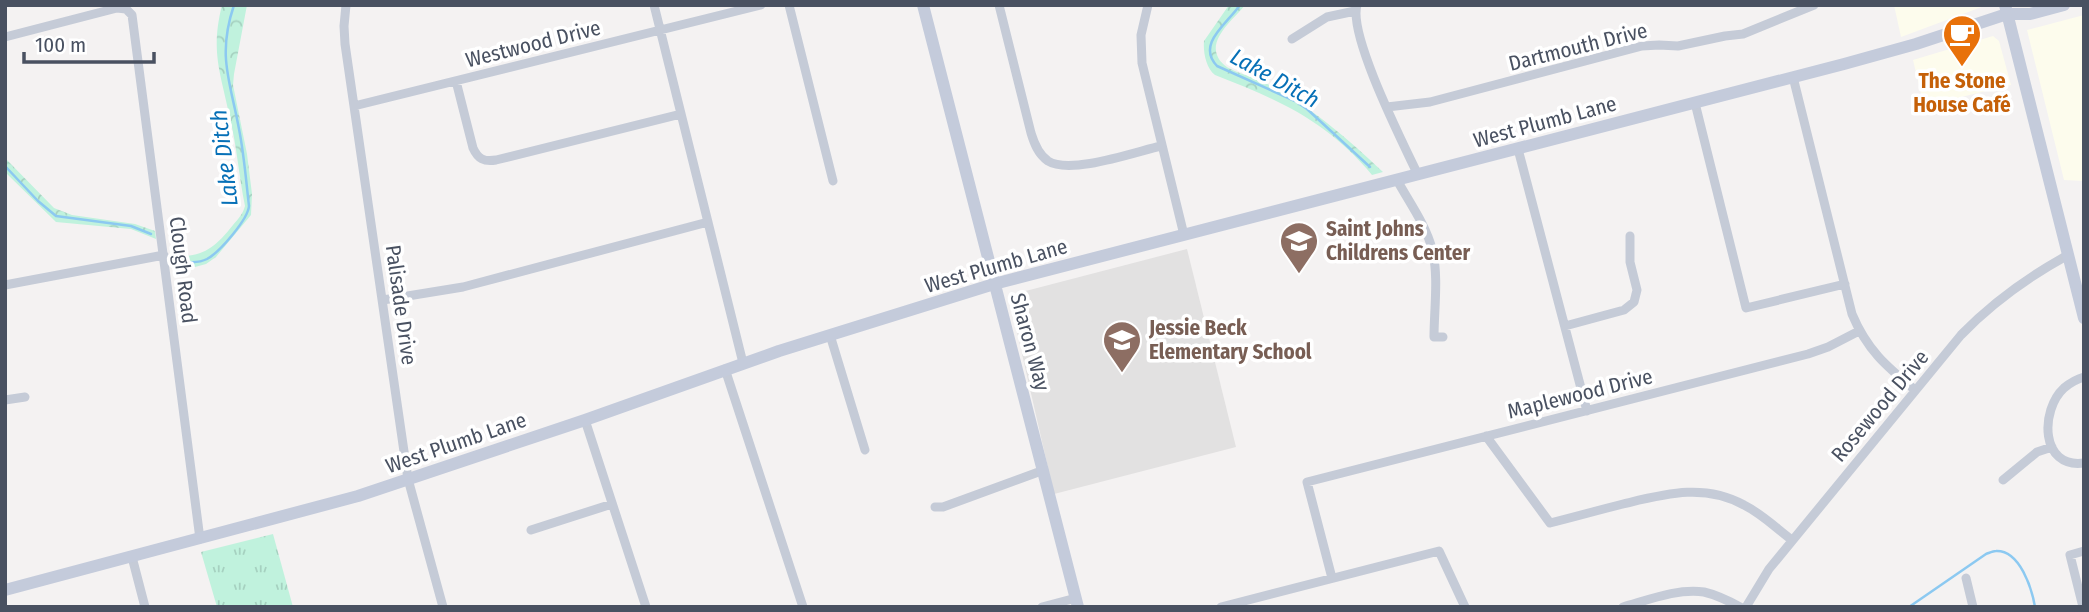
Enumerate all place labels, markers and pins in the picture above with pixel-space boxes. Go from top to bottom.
cafe icon: The Stone House Café [1941,13,1983,68]
place label: The Stone House Café [1913,68,2011,118]
place label: Saint Johns Childrens Center [1326,216,1471,266]
school or university icon: Saint Johns Childrens Center [1278,220,1320,275]
place label: Jessie Beck Elementary School [1148,315,1312,365]
school or university icon: Jessie Beck Elementary School [1101,319,1143,374]

